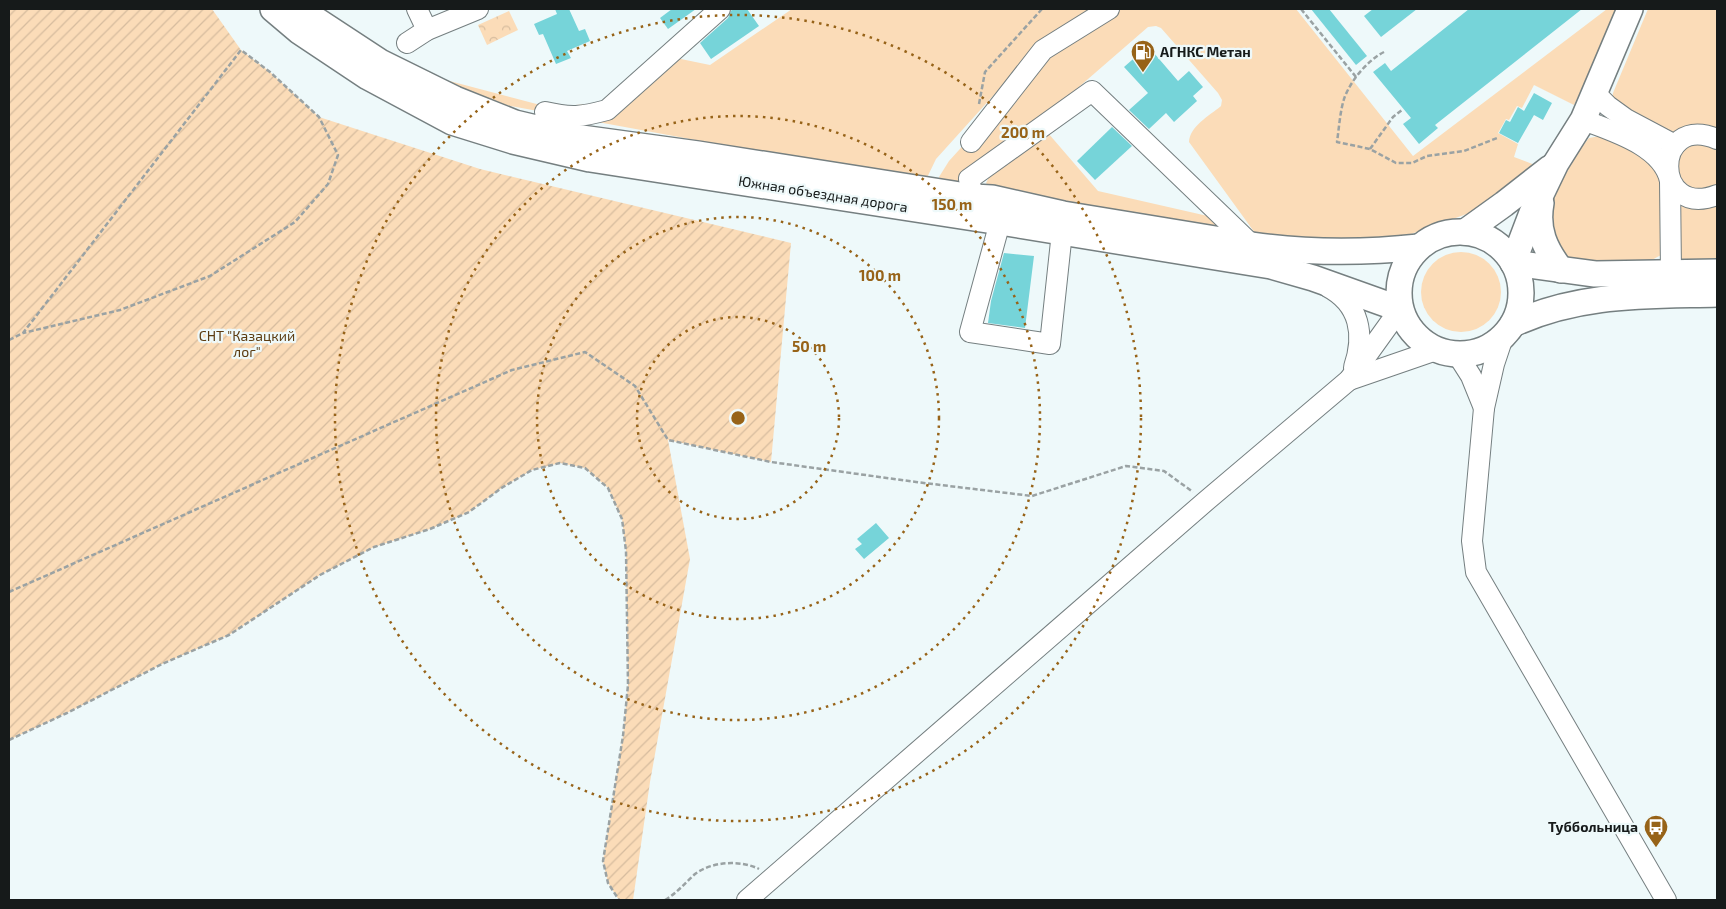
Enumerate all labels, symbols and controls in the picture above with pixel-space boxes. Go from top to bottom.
fuel station icon: АГНКС Метан [1130,39,1156,73]
place label: АГНКС Метан [1160,43,1251,60]
text: 200 m [1001,123,1045,141]
street label: Южная объездная дорога [737,172,909,215]
text: 150 m [932,195,972,213]
text: 100 m [859,266,901,284]
park label: СНТ "Казацкий лог" [199,327,295,360]
text: 50 m [792,337,826,355]
centre of rings [729,409,747,427]
bus stop icon: Туббольница [1643,814,1669,848]
place label: Туббольница [1548,818,1638,835]

